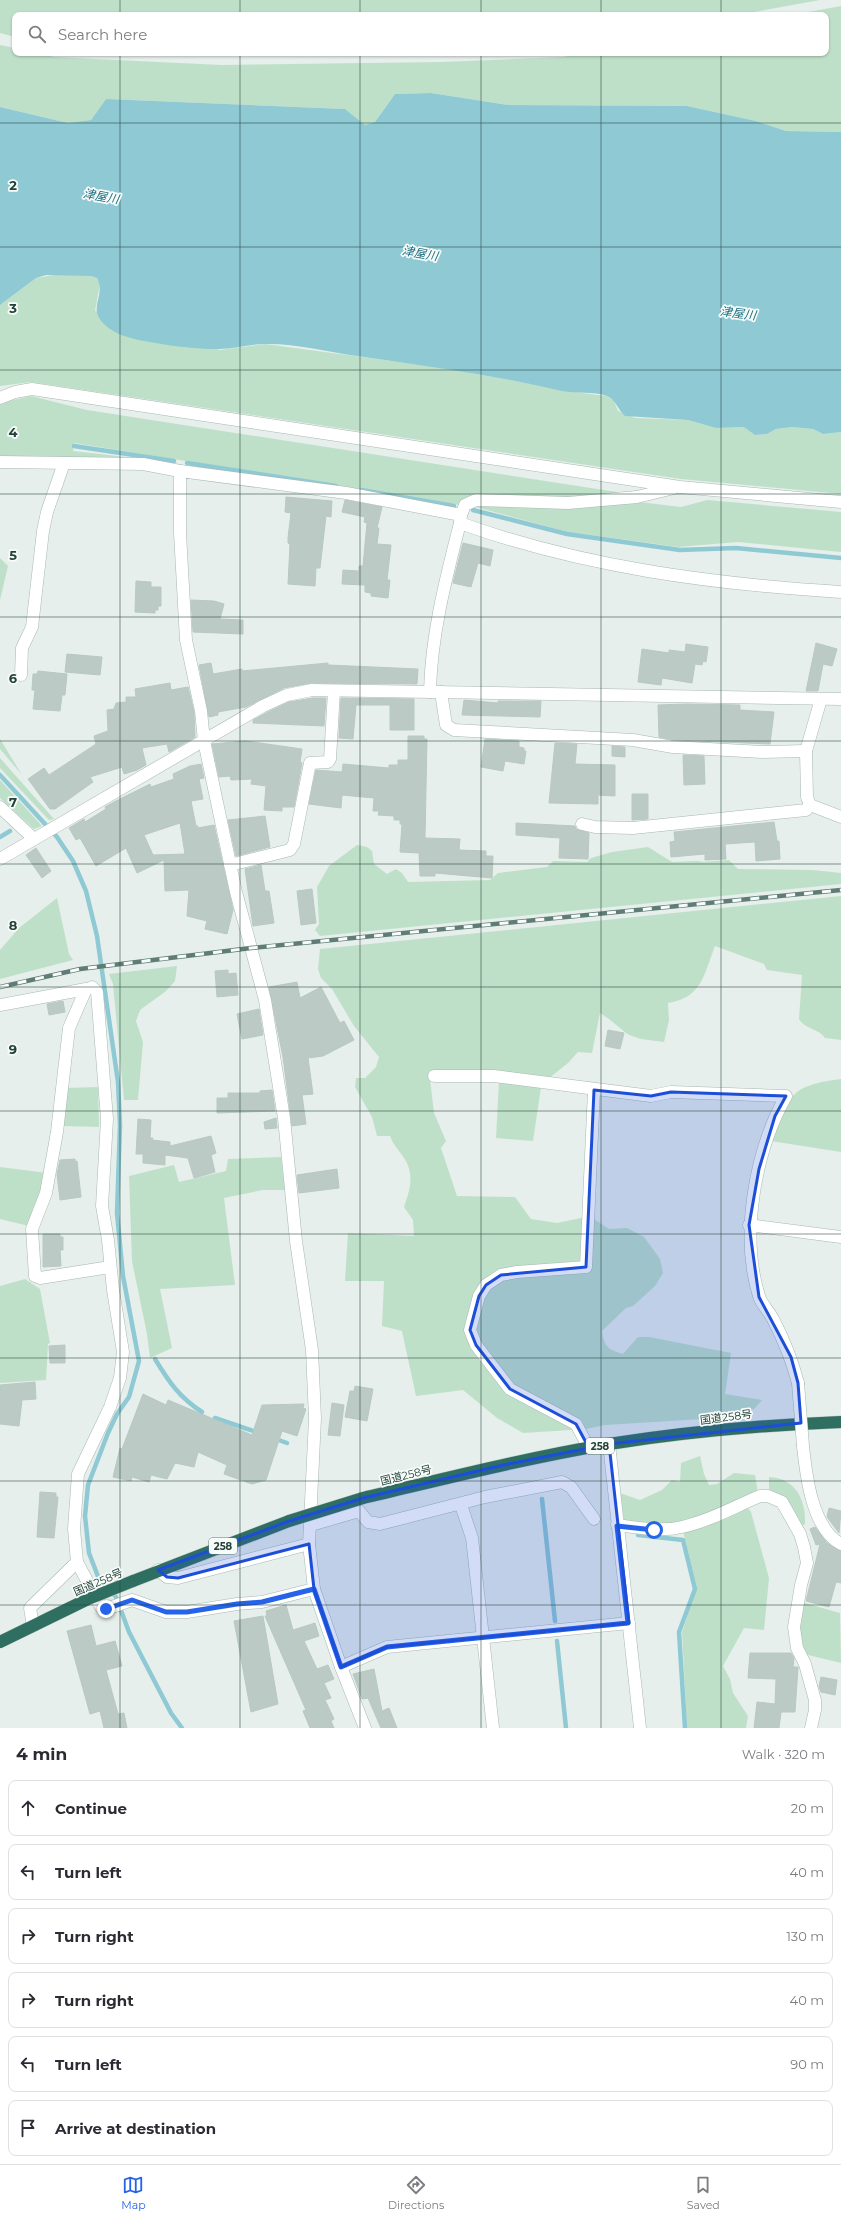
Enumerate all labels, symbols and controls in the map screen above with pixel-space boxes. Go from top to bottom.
search box [12,12,829,56]
icon: search [26,23,48,45]
text: Search here [58,25,147,44]
text: 2 [9,177,17,193]
water label: 津屋川 [82,185,122,207]
water label: 津屋川 [401,242,441,264]
text: 3 [8,300,17,316]
water label: 津屋川 [719,303,759,323]
text: 4 [9,424,18,440]
text: 5 [9,547,17,563]
text: 6 [9,670,18,686]
text: 7 [9,794,17,810]
text: 8 [9,917,18,933]
text: 9 [9,1041,17,1057]
street label: 国道258号 [699,1407,753,1427]
road number: 258 [586,1438,614,1454]
street label: 国道258号 [379,1462,433,1488]
route start [645,1521,663,1539]
road number: 258 [209,1538,237,1554]
street label: 国道258号 [71,1565,125,1599]
route end [97,1600,115,1618]
text: 4 min [16,1744,67,1764]
text: Walk · 320 m [742,1746,825,1762]
icon: ahead [17,1797,39,1819]
text: Continue [55,1799,127,1818]
text: 20 m [791,1800,824,1816]
icon: left [17,1861,39,1883]
text: Turn left [55,1863,122,1882]
text: 40 m [790,1864,824,1880]
icon: right [17,1925,39,1947]
text: Turn right [55,1927,134,1946]
text: 130 m [786,1928,824,1944]
icon: right [17,1989,39,2011]
text: Turn right [55,1991,134,2010]
text: 40 m [790,1992,824,2008]
icon: left [17,2053,39,2075]
text: Turn left [55,2055,122,2074]
text: 90 m [790,2056,824,2072]
icon: arrive [17,2117,39,2139]
text: Arrive at destination [55,2119,216,2138]
tab: Map [121,2174,146,2212]
tab: Directions [388,2174,444,2212]
tab: Saved [687,2174,720,2212]

